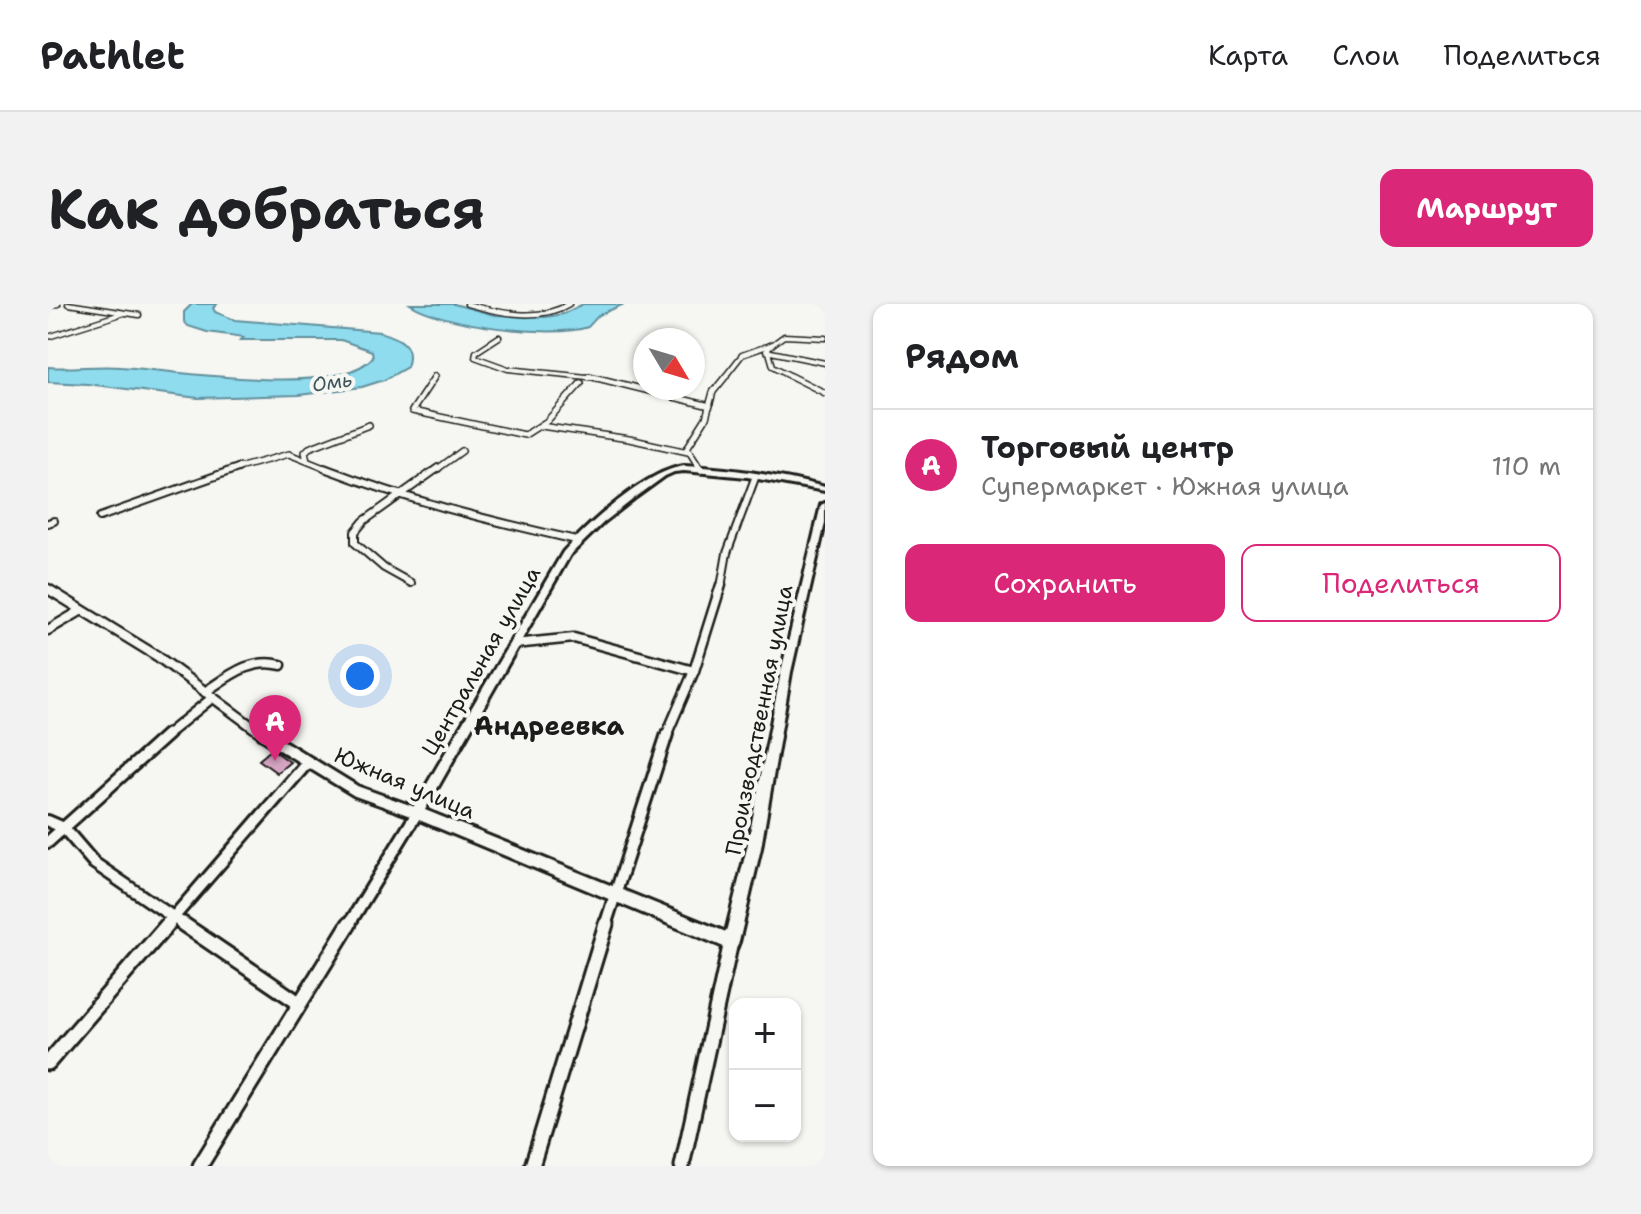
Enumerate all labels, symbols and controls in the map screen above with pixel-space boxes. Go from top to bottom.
text: Pathlet [40,30,185,81]
text: Карта [1208,36,1288,74]
text: Слои [1332,36,1399,74]
text: Поделиться [1443,36,1601,74]
button: Маршрут [1380,169,1593,247]
text: Как добраться [48,171,485,246]
north arrow [633,328,705,400]
text: Рядом [905,333,1019,379]
water label: Омь [310,366,354,398]
text: Торговый центр [981,427,1234,468]
text: A [921,448,941,483]
text: 110 m [1491,448,1561,483]
text: Супермаркет · Южная улица [981,468,1349,503]
button: Сохранить [905,544,1225,622]
button: Поделиться [1241,544,1561,622]
street label: Центральная улица [415,561,547,761]
street label: Производственная улица [719,582,799,858]
your location [340,656,380,696]
pin: A [249,695,301,761]
district label: Андреевка [474,708,625,743]
street label: Южная улица [330,740,480,826]
map controls [729,998,801,1142]
button: + [729,998,801,1070]
button: − [729,1070,801,1142]

